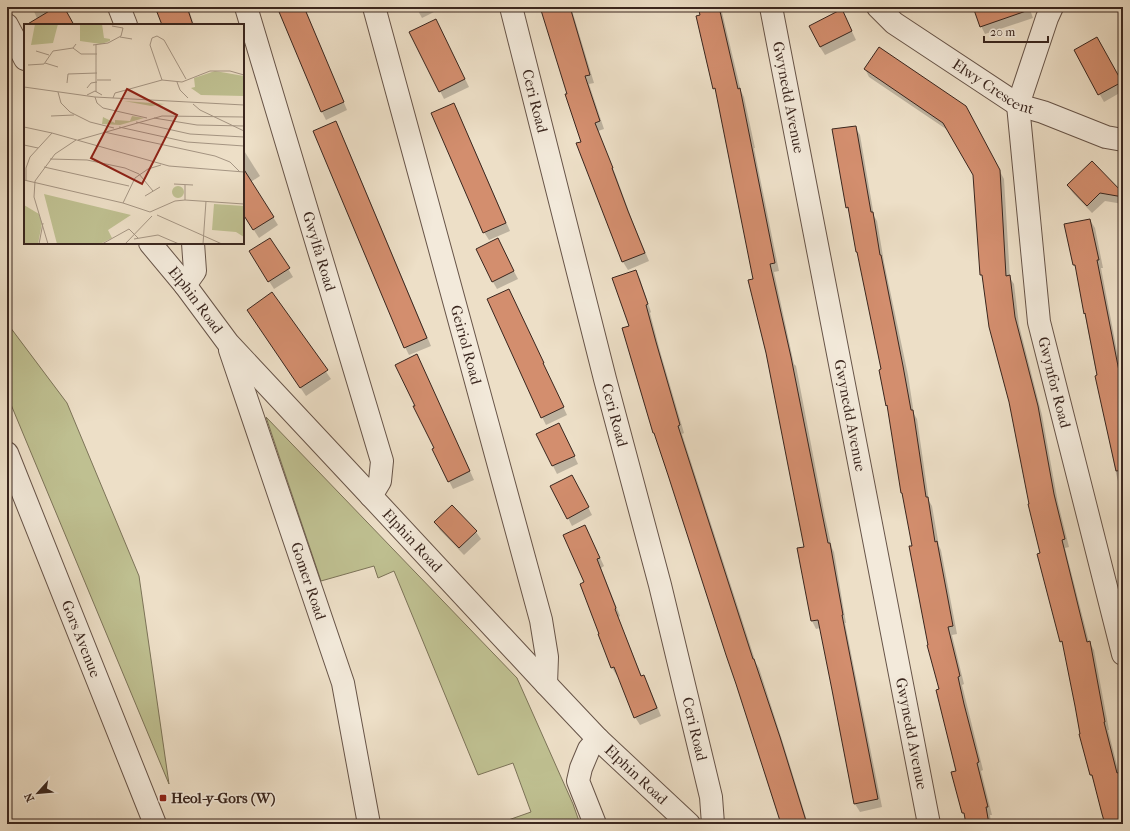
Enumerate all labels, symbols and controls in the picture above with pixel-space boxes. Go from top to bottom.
scale bar [984,18,1048,44]
inset map [24,24,244,244]
text: 20 m [990,25,1015,39]
street label: Gwynedd Avenue [769,40,808,155]
street label: Elwy Crescent [949,55,1037,118]
street label: Ceri Road [518,67,552,136]
street label: Gwylfa Road [299,209,340,294]
street label: Elphin Road [164,263,227,338]
street label: Geiriol Road [447,303,486,387]
street label: Gwynfor Road [1034,335,1075,431]
street label: Gwynedd Avenue [830,358,870,474]
street label: Ceri Road [598,381,632,450]
street label: Elphin Road [379,505,447,576]
street label: Gomer Road [287,540,330,623]
street label: Gors Avenue [58,597,105,681]
street label: Gwynedd Avenue [892,676,931,792]
street label: Ceri Road [678,695,711,763]
street label: Elphin Road [601,741,672,809]
north arrow [18,773,58,813]
place label: Heol-y-Gors (W) [171,789,276,807]
text: N [22,790,37,804]
marker: Heol-y-Gors (W) [158,793,168,803]

